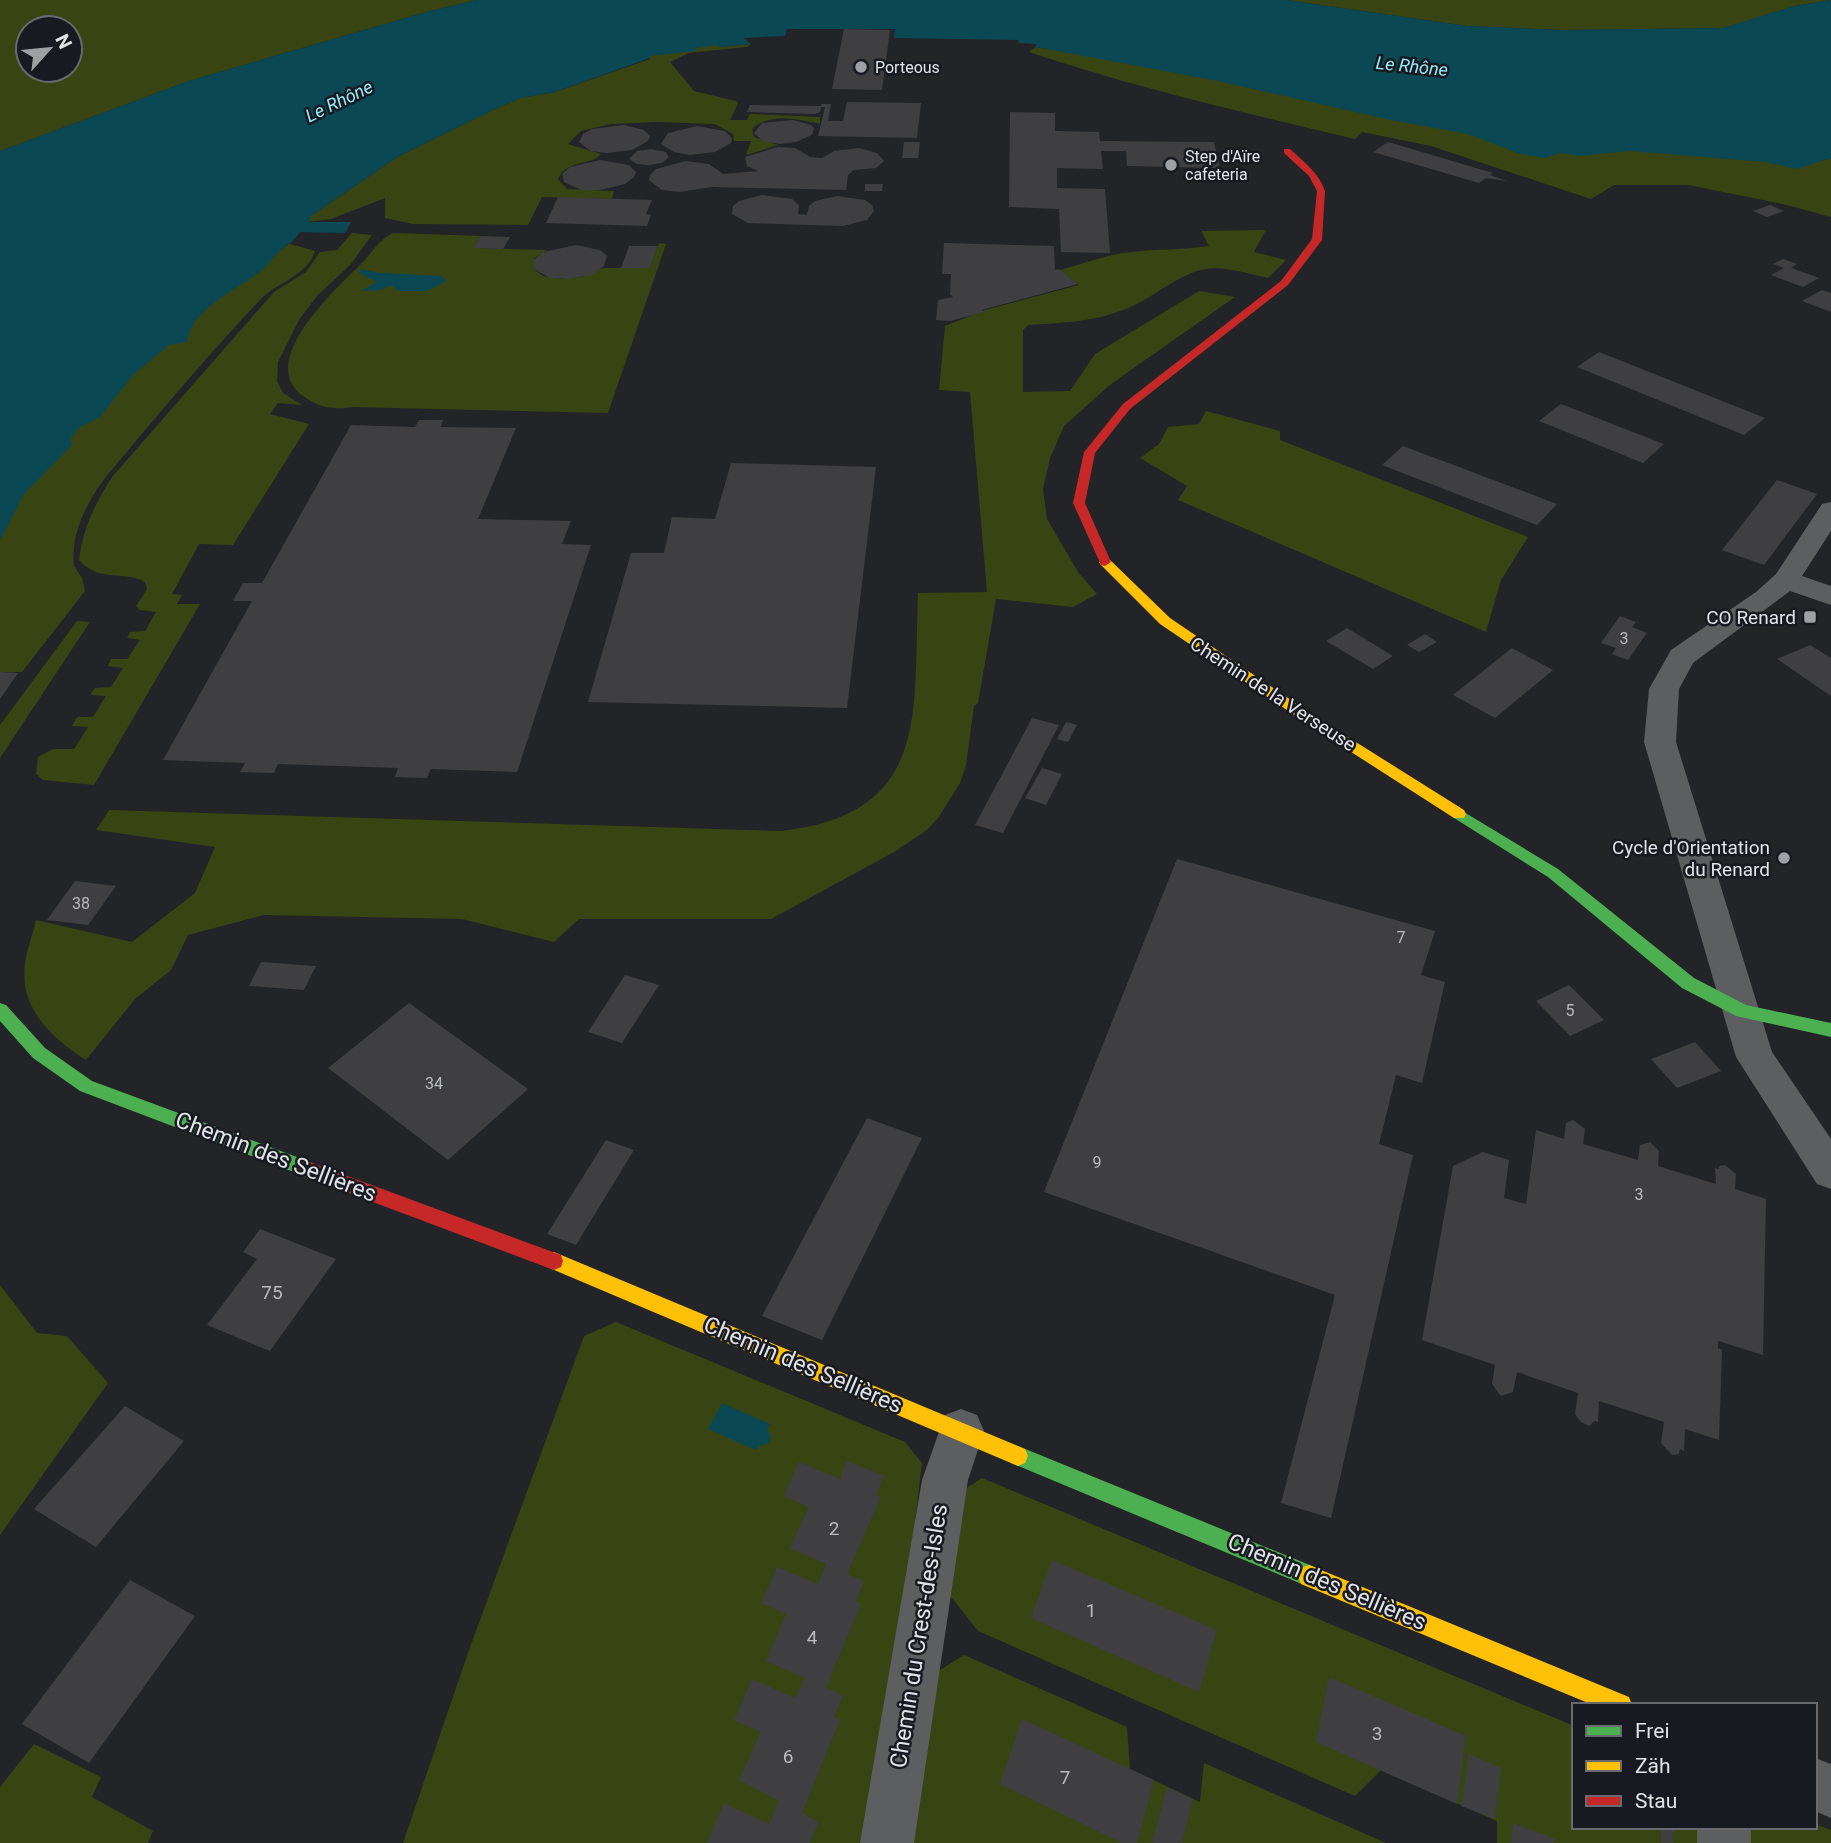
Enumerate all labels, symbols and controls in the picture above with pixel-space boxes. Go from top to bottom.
north arrow [14,14,84,84]
text: N [50,30,77,53]
water label: Le Rhône [1375,52,1449,80]
place label: Porteous [875,58,940,77]
marker: Porteous [853,59,869,75]
water label: Le Rhône [302,76,376,126]
place label: Step d'Aïre cafeteria [1185,147,1260,184]
marker: Step d'Aïre cafeteria [1163,157,1179,173]
place label: CO Renard [1706,606,1796,629]
marker: CO Renard [1802,609,1818,625]
house number: 3 [1620,629,1629,648]
street label: Chemin de la Verseuse [1186,632,1360,756]
place label: Cycle d'Orientation du Renard [1612,836,1770,881]
marker: Cycle d'Orientation du Renard [1776,850,1792,866]
house number: 38 [72,894,90,913]
house number: 7 [1397,928,1406,947]
house number: 5 [1566,1001,1575,1020]
house number: 34 [425,1074,443,1093]
street label: Chemin des Sellières [172,1106,380,1208]
house number: 9 [1093,1153,1102,1172]
house number: 3 [1635,1185,1644,1204]
house number: 75 [261,1281,283,1304]
street label: Chemin des Sellières [700,1311,906,1419]
street label: Chemin du Crest-des-Isles [885,1502,953,1770]
house number: 2 [829,1517,839,1540]
street label: Chemin des Sellières [1224,1528,1430,1636]
house number: 1 [1086,1599,1096,1622]
house number: 4 [807,1626,818,1649]
legend [1572,1703,1817,1829]
text: Frei [1635,1719,1670,1743]
house number: 3 [1372,1722,1382,1745]
house number: 6 [783,1745,793,1768]
text: Zäh [1635,1754,1671,1778]
house number: 7 [1060,1766,1070,1789]
text: Stau [1635,1789,1677,1813]

